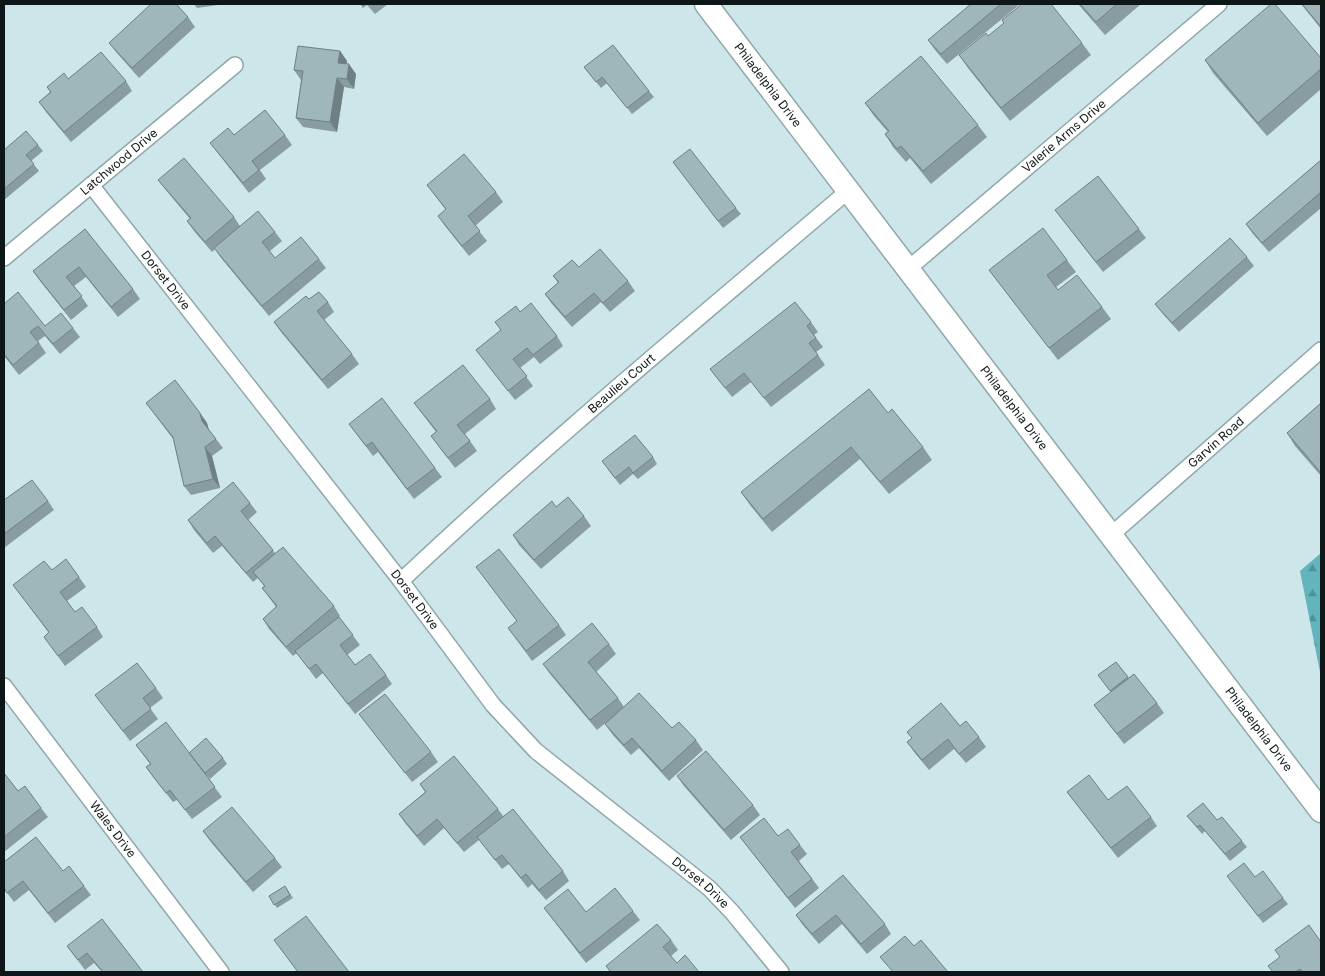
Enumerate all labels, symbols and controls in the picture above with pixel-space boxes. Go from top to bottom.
street label: Philadelphia Drive [731,40,805,130]
street label: Valerie Arms Drive [1019,96,1109,176]
street label: Latchwood Drive [77,125,160,198]
street label: Dorset Drive [138,247,194,312]
street label: Beaulieu Court [585,350,658,416]
street label: Philadelphia Drive [977,363,1051,453]
street label: Garvin Road [1185,413,1247,471]
street label: Dorset Drive [388,566,442,632]
street label: Philadelphia Drive [1222,684,1296,774]
street label: Wales Drive [87,798,140,860]
street label: Dorset Drive [669,854,732,911]

